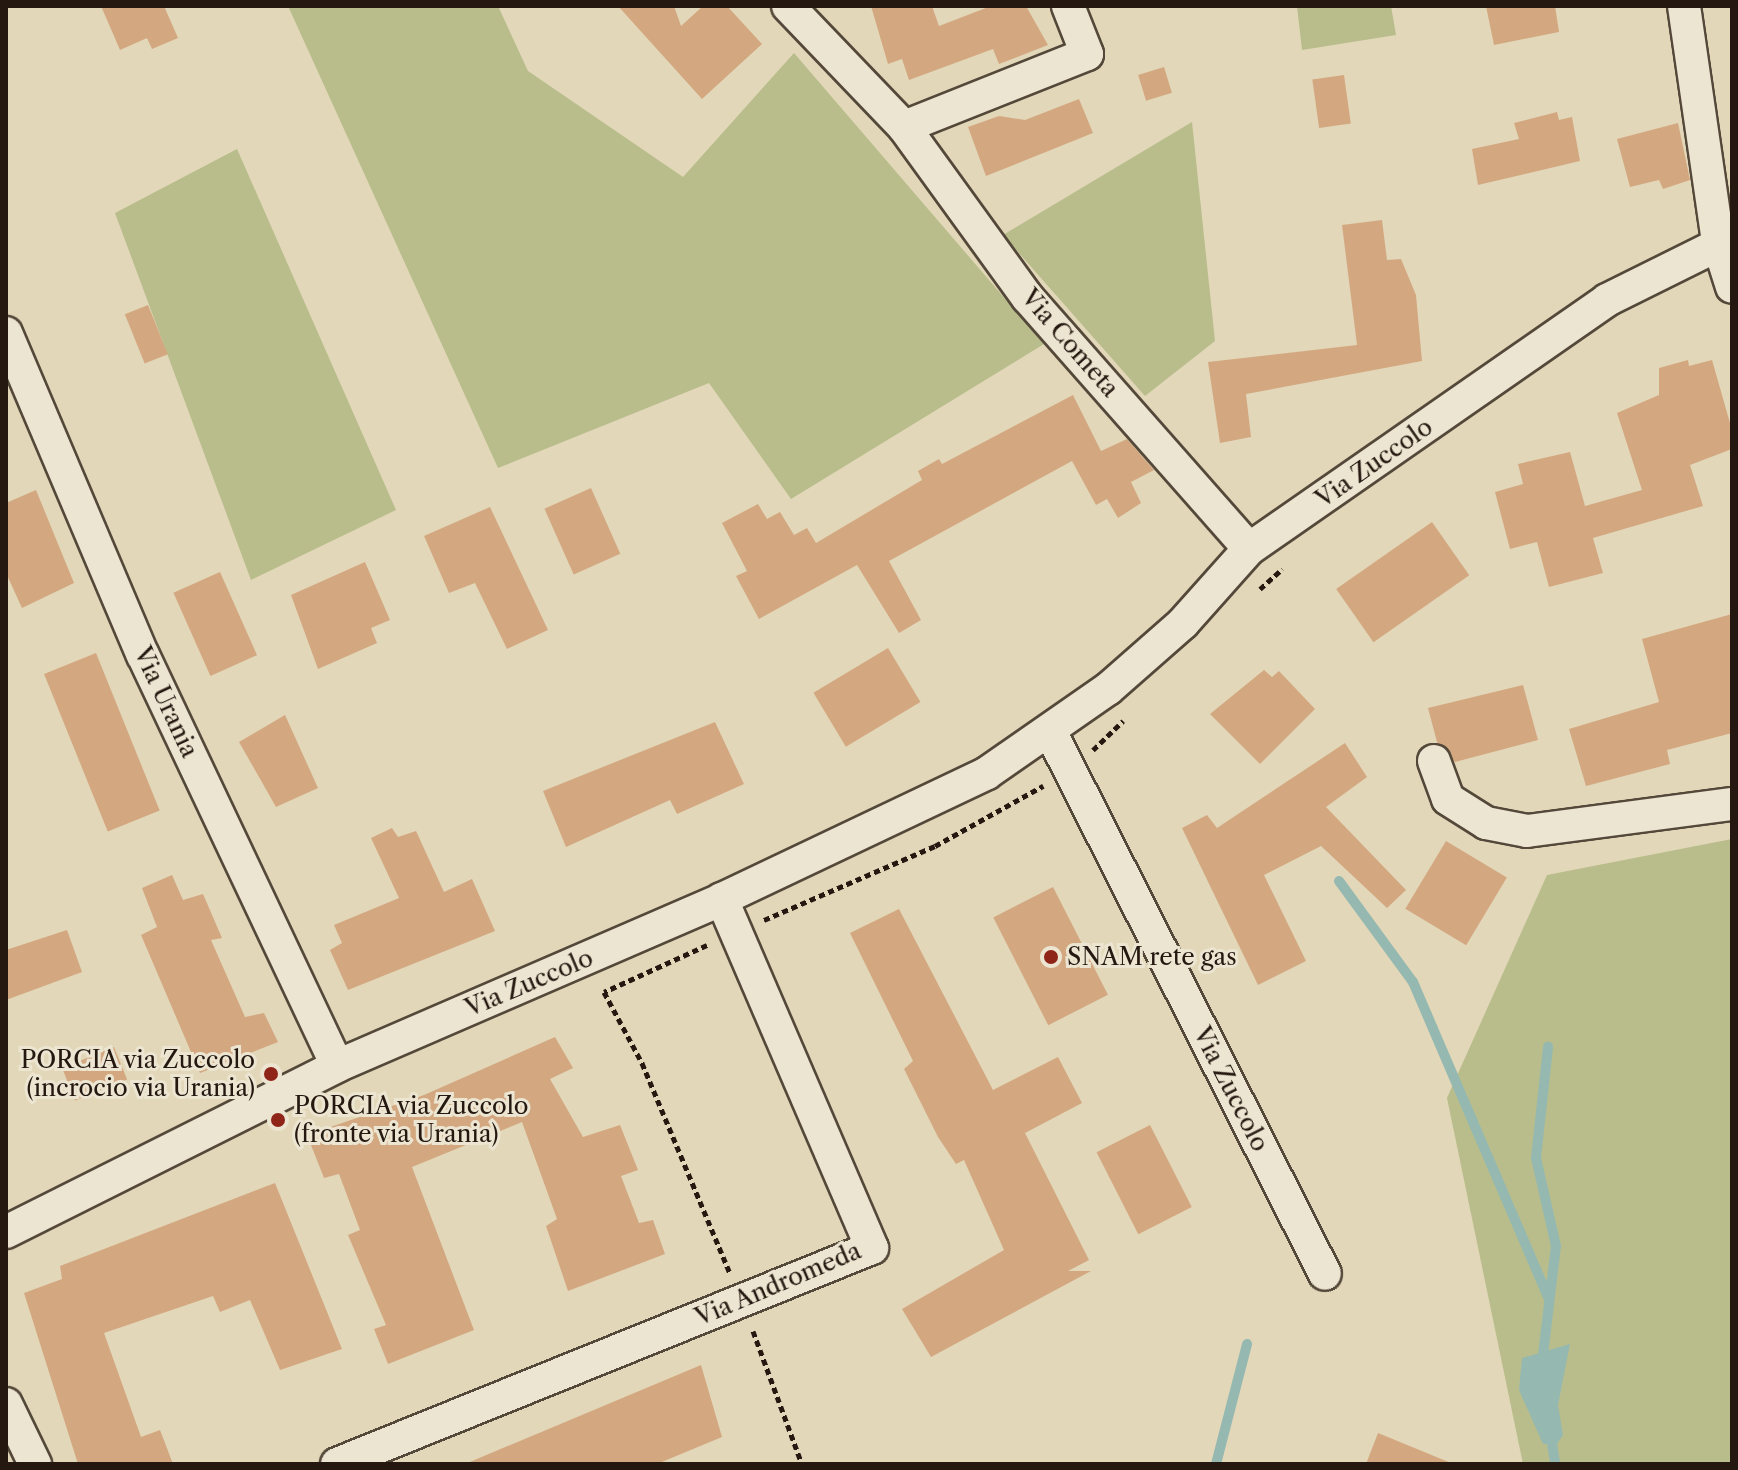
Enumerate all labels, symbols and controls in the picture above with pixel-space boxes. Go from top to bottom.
street label: Via Cometa [1015,283,1125,403]
street label: Via Zuccolo [1310,412,1438,514]
street label: Via Urania [128,642,204,762]
street label: Via Zuccolo [461,943,597,1023]
place label: SNAM rete gas [1067,943,1237,971]
marker: SNAM rete gas [1042,948,1060,966]
street label: Via Zuccolo [1187,1022,1275,1156]
place label: PORCIA via Zuccolo (incrocio via Urania) [19,1046,255,1102]
marker: PORCIA via Zuccolo (incrocio via Urania) [262,1065,280,1083]
place label: PORCIA via Zuccolo (fronte via Urania) [294,1092,530,1148]
marker: PORCIA via Zuccolo (fronte via Urania) [269,1111,287,1129]
street label: Via Andromeda [690,1236,866,1332]

